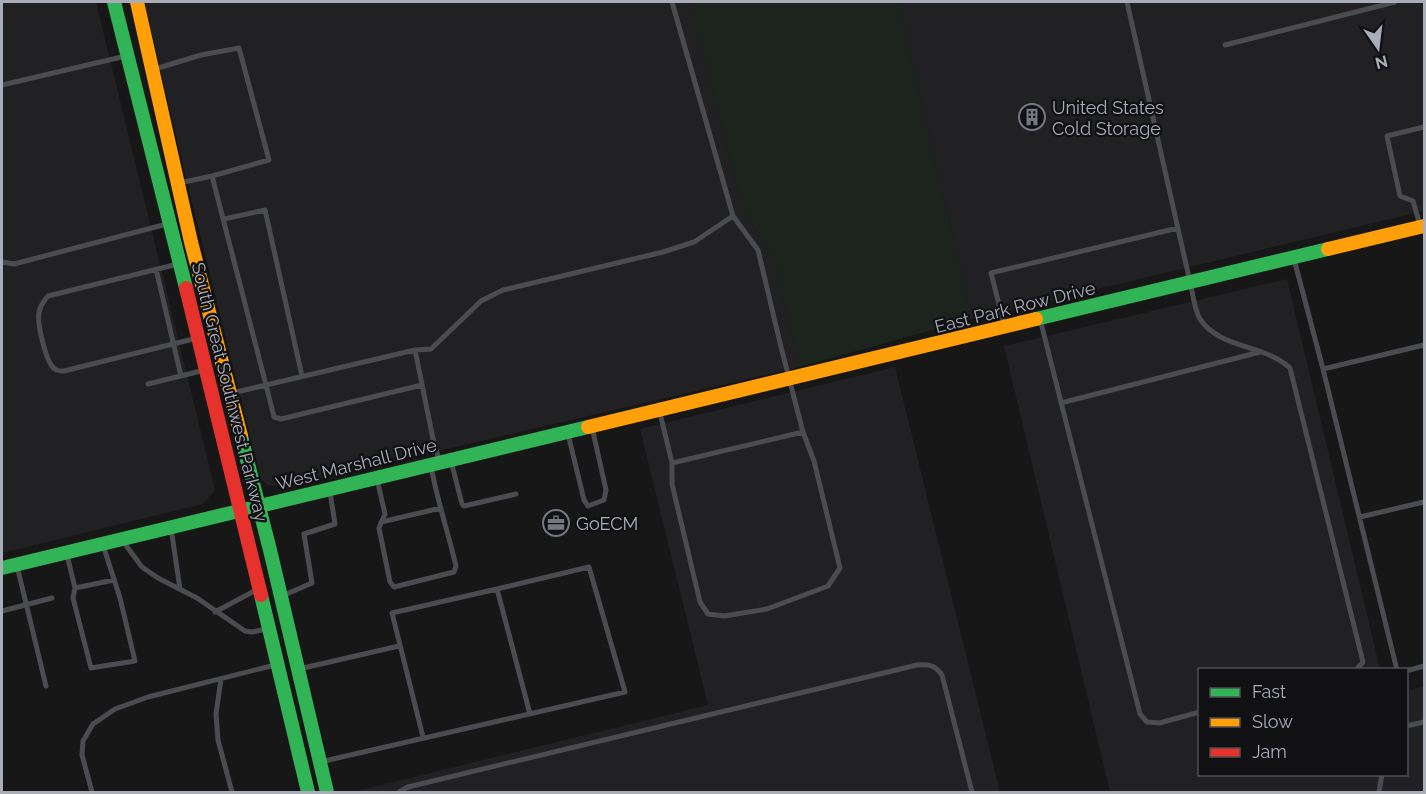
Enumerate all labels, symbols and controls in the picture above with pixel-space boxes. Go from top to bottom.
north arrow [1348,18,1408,78]
text: N [1373,51,1390,73]
place label: United States Cold Storage [1052,97,1164,139]
building icon: United States Cold Storage [1017,102,1047,132]
street label: South Great Southwest Parkway [188,260,272,524]
street label: East Park Row Drive [932,277,1098,337]
street label: West Marshall Drive [273,434,439,494]
office icon: GoECM [541,508,571,538]
place label: GoECM [576,513,638,534]
legend [1198,668,1408,776]
text: Fast [1252,681,1286,702]
text: Slow [1252,711,1293,732]
text: Jam [1252,741,1287,762]

